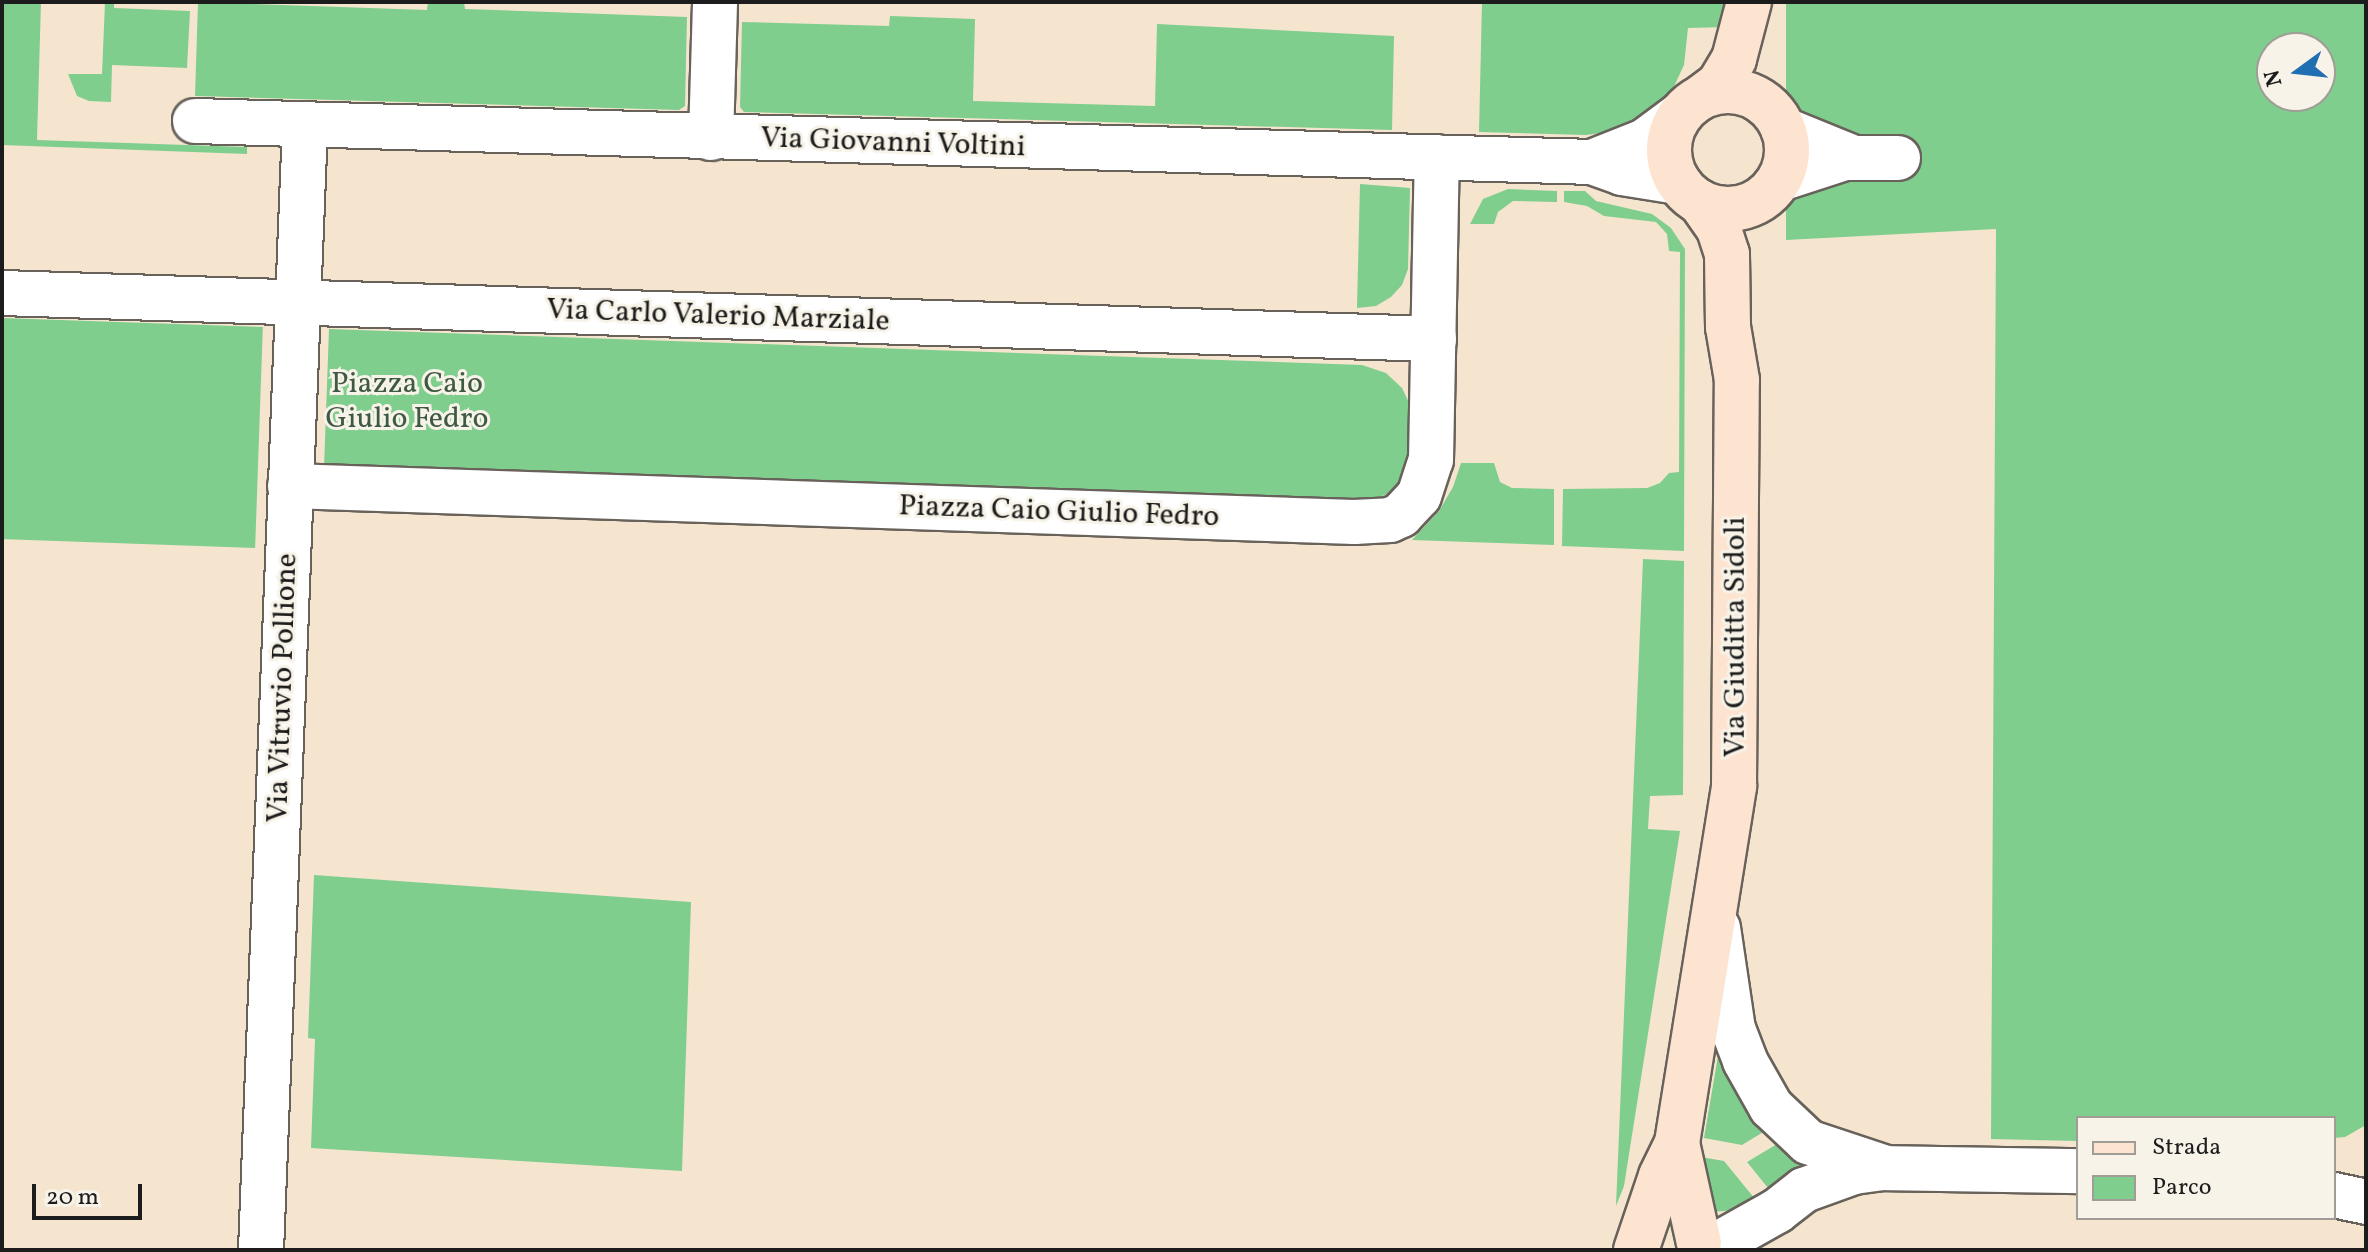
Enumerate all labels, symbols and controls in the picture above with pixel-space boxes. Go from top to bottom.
north arrow [2256,32,2336,112]
text: N [2257,66,2291,90]
street label: Via Giovanni Voltini [759,120,1027,166]
street label: Via Carlo Valerio Marziale [545,292,891,340]
park label: Piazza Caio Giulio Fedro [326,366,488,436]
street label: Piazza Caio Giulio Fedro [898,488,1220,536]
street label: Via Giuditta Sidoli [1718,517,1754,757]
street label: Via Vitruvio Pollione [260,552,306,824]
legend [2076,1116,2336,1220]
text: Strada [2152,1131,2221,1165]
scale bar [36,1168,146,1218]
text: Parco [2152,1171,2211,1205]
text: 20 m [46,1181,99,1215]

